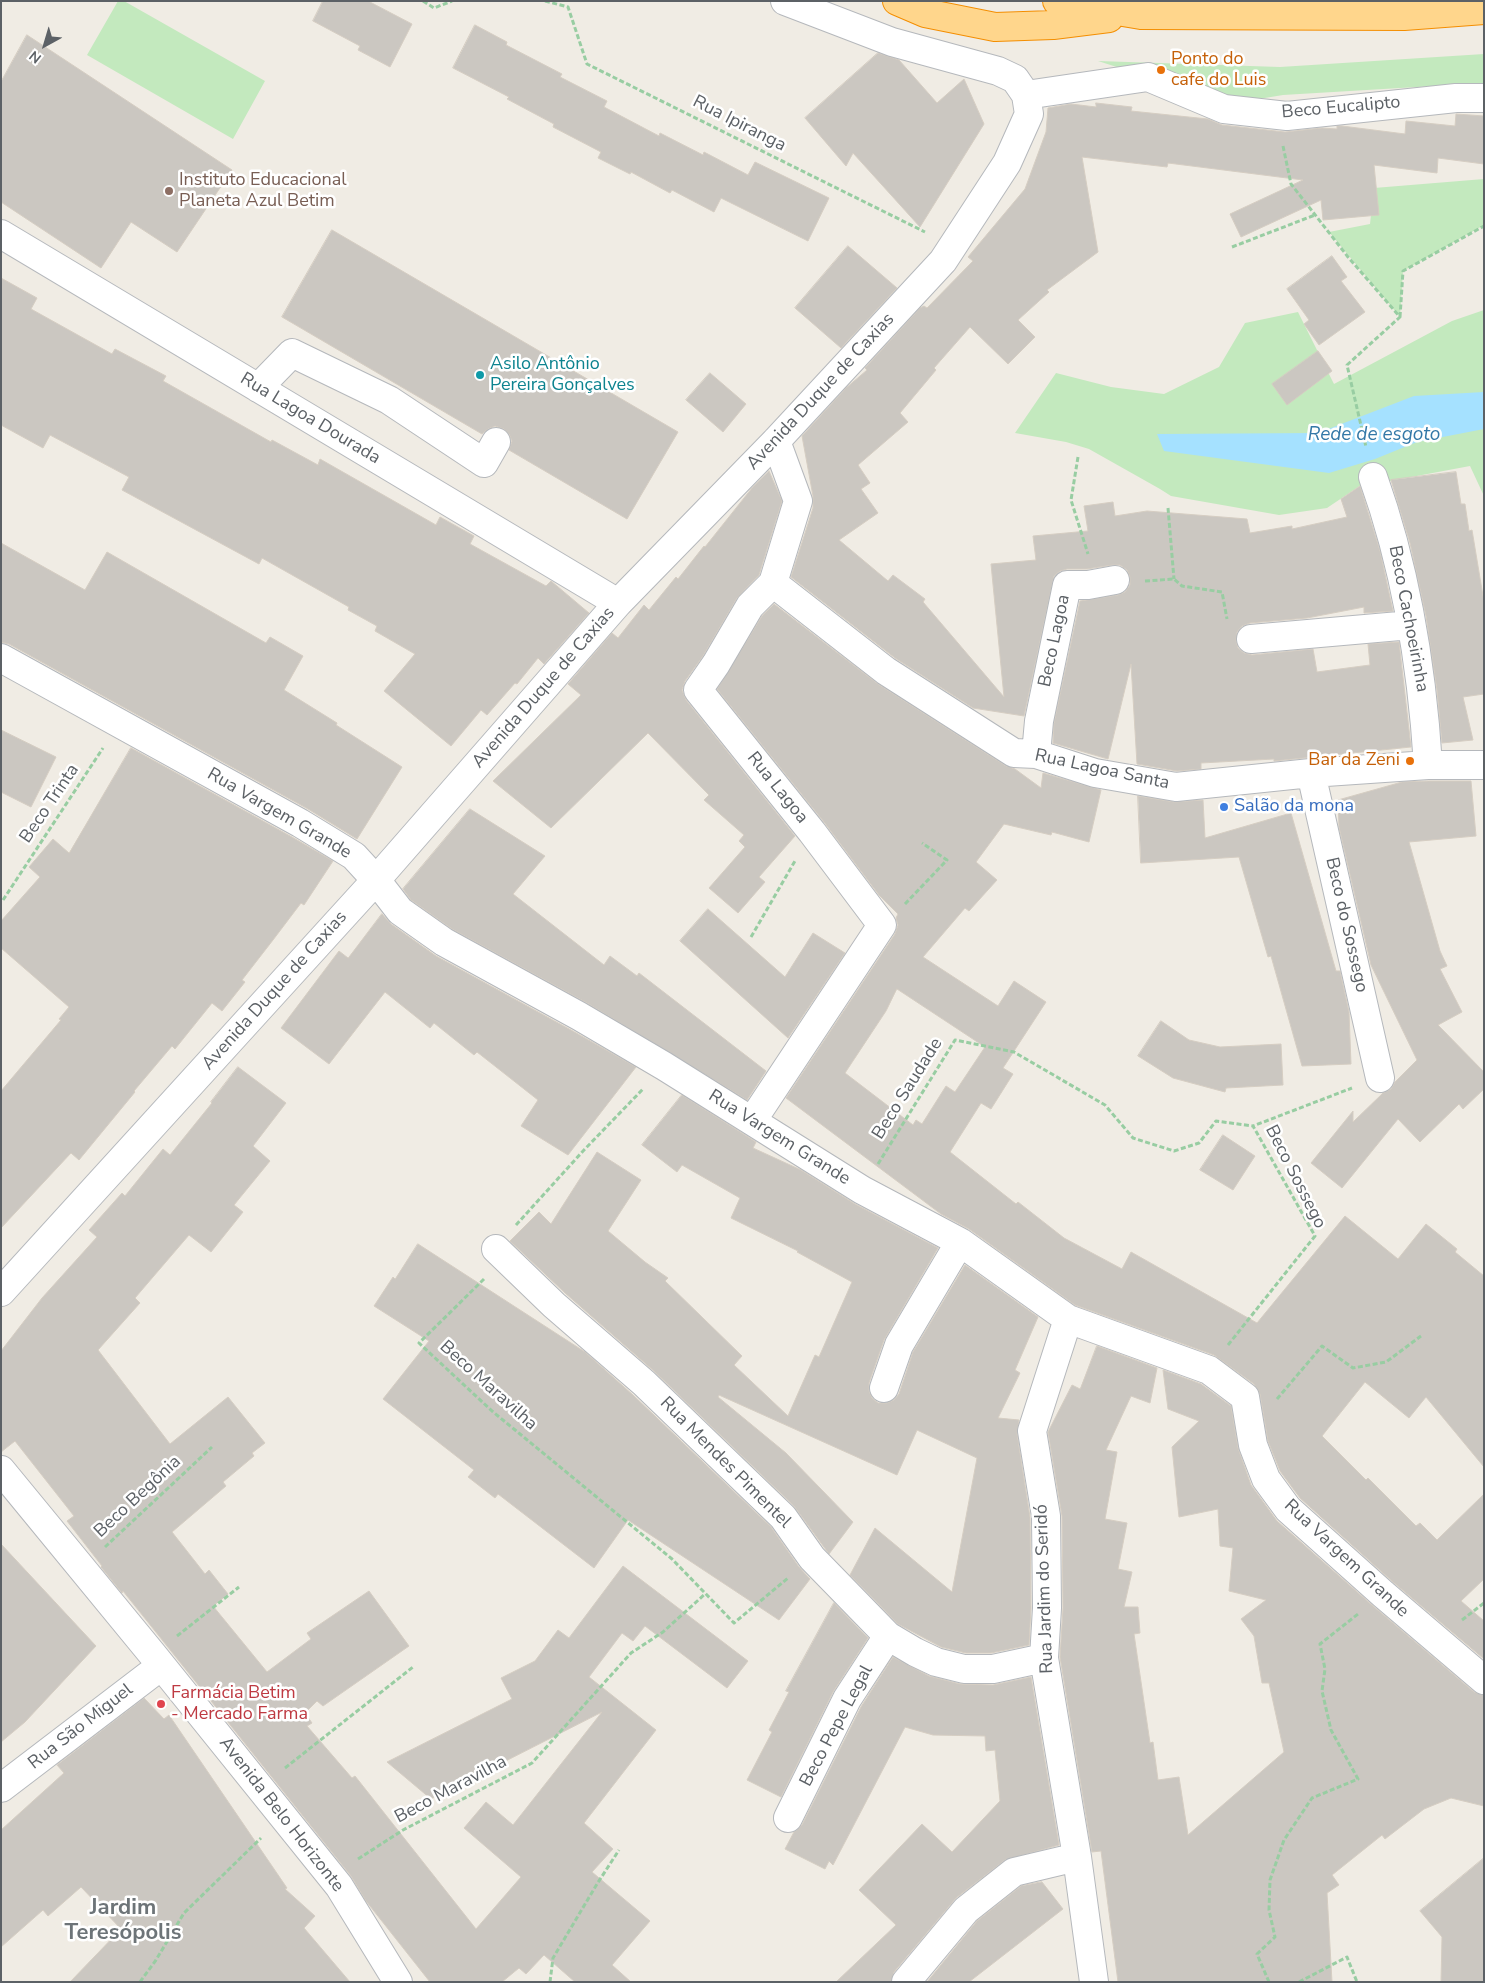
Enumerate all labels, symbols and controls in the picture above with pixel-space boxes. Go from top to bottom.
north arrow [20,20,70,70]
text: N [25,46,45,68]
place label: Ponto do cafe do Luis [1171,49,1266,92]
marker: Ponto do cafe do Luis [1155,64,1167,76]
street label: Rua Ipiranga [689,91,789,157]
street label: Beco Eucalipto [1281,92,1401,124]
place label: Instituto Educacional Planeta Azul Betim [179,170,347,212]
marker: Instituto Educacional Planeta Azul Betim [163,185,175,197]
street label: Avenida Duque de Caxias [743,309,899,475]
place label: Asilo Antônio Pereira Gonçalves [490,354,635,396]
street label: Rua Lagoa Dourada [236,369,384,469]
marker: Asilo Antônio Pereira Gonçalves [474,369,486,381]
water label: Rede de esgoto [1308,424,1440,446]
street label: Beco Cachoeirinha [1383,544,1433,694]
street label: Beco Lagoa [1035,593,1075,689]
street label: Avenida Duque de Caxias [468,603,620,773]
street label: Rua Lagoa Santa [1033,745,1171,795]
street label: Rua Lagoa [742,748,812,828]
place label: Bar da Zeni [1308,750,1400,772]
marker: Bar da Zeni [1404,755,1416,767]
street label: Beco Trinta [16,760,84,848]
street label: Rua Vargem Grande [203,764,355,864]
place label: Salão da mona [1234,796,1354,818]
marker: Salão da mona [1218,801,1230,813]
street label: Beco do Sossego [1320,855,1372,995]
street label: Avenida Duque de Caxias [198,907,352,1075]
street label: Beco Saudade [868,1034,948,1144]
street label: Rua Vargem Grande [704,1086,854,1190]
street label: Beco Sossego [1260,1122,1330,1232]
street label: Beco Maravilha [435,1337,541,1435]
street label: Rua Mendes Pimentel [655,1393,795,1533]
street label: Beco Begônia [90,1451,186,1543]
street label: Rua Vargem Grande [1279,1496,1413,1622]
street label: Rua Jardim do Seridó [1031,1504,1059,1674]
street label: Beco Pepe Legal [796,1662,878,1790]
street label: Rua São Miguel [24,1679,138,1775]
place label: Farmácia Betim - Mercado Farma [171,1683,308,1726]
marker: Farmácia Betim - Mercado Farma [155,1698,167,1710]
street label: Avenida Belo Horizonte [214,1733,348,1897]
street label: Beco Maravilha [391,1751,511,1829]
district label: Jardim Teresópolis [65,1896,181,1948]

